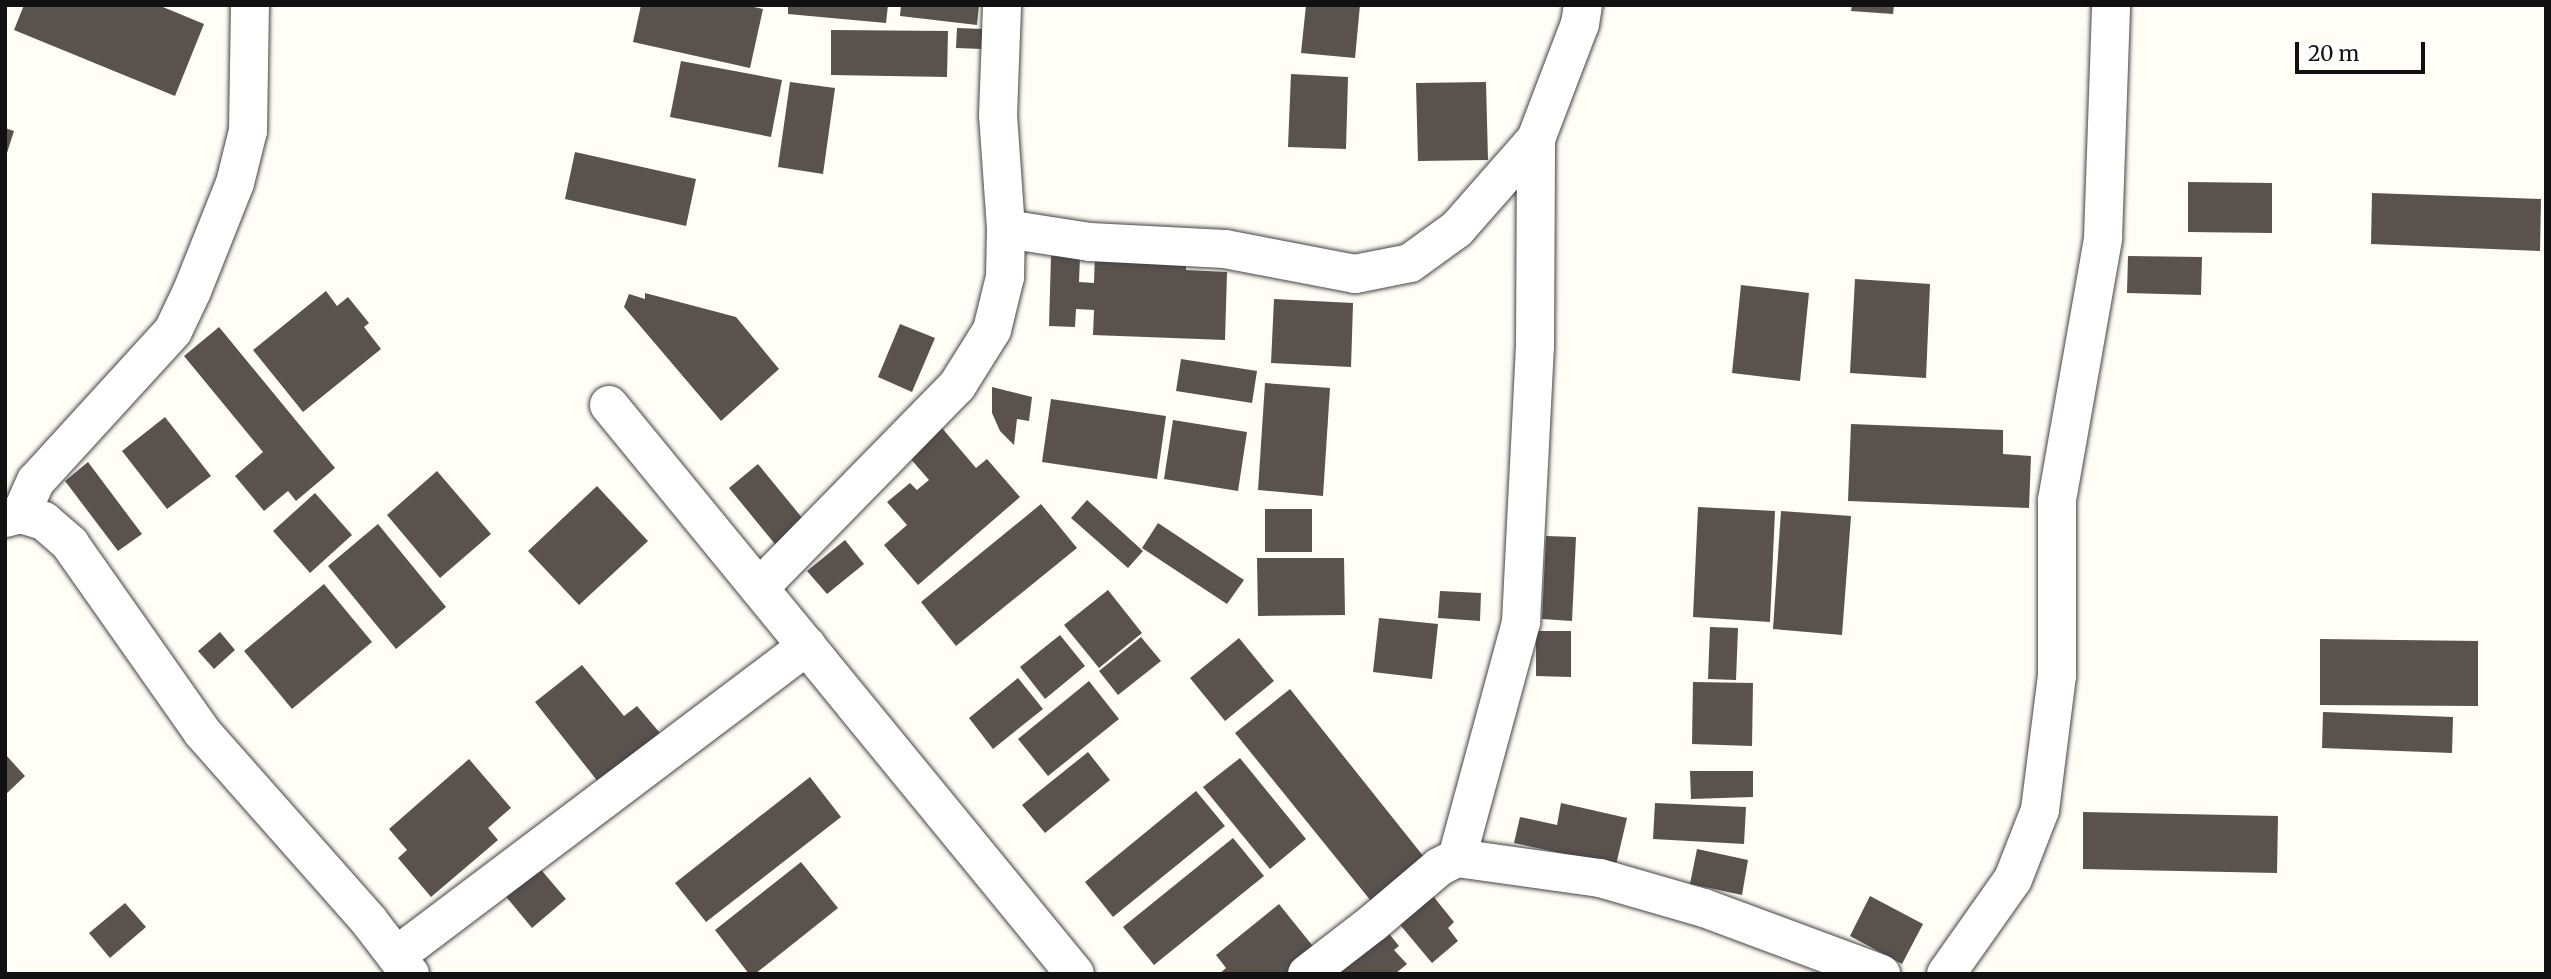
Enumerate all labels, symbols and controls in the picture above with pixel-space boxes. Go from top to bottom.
scale bar [2299,28,2428,72]
text: 20 m [2308,40,2359,67]

